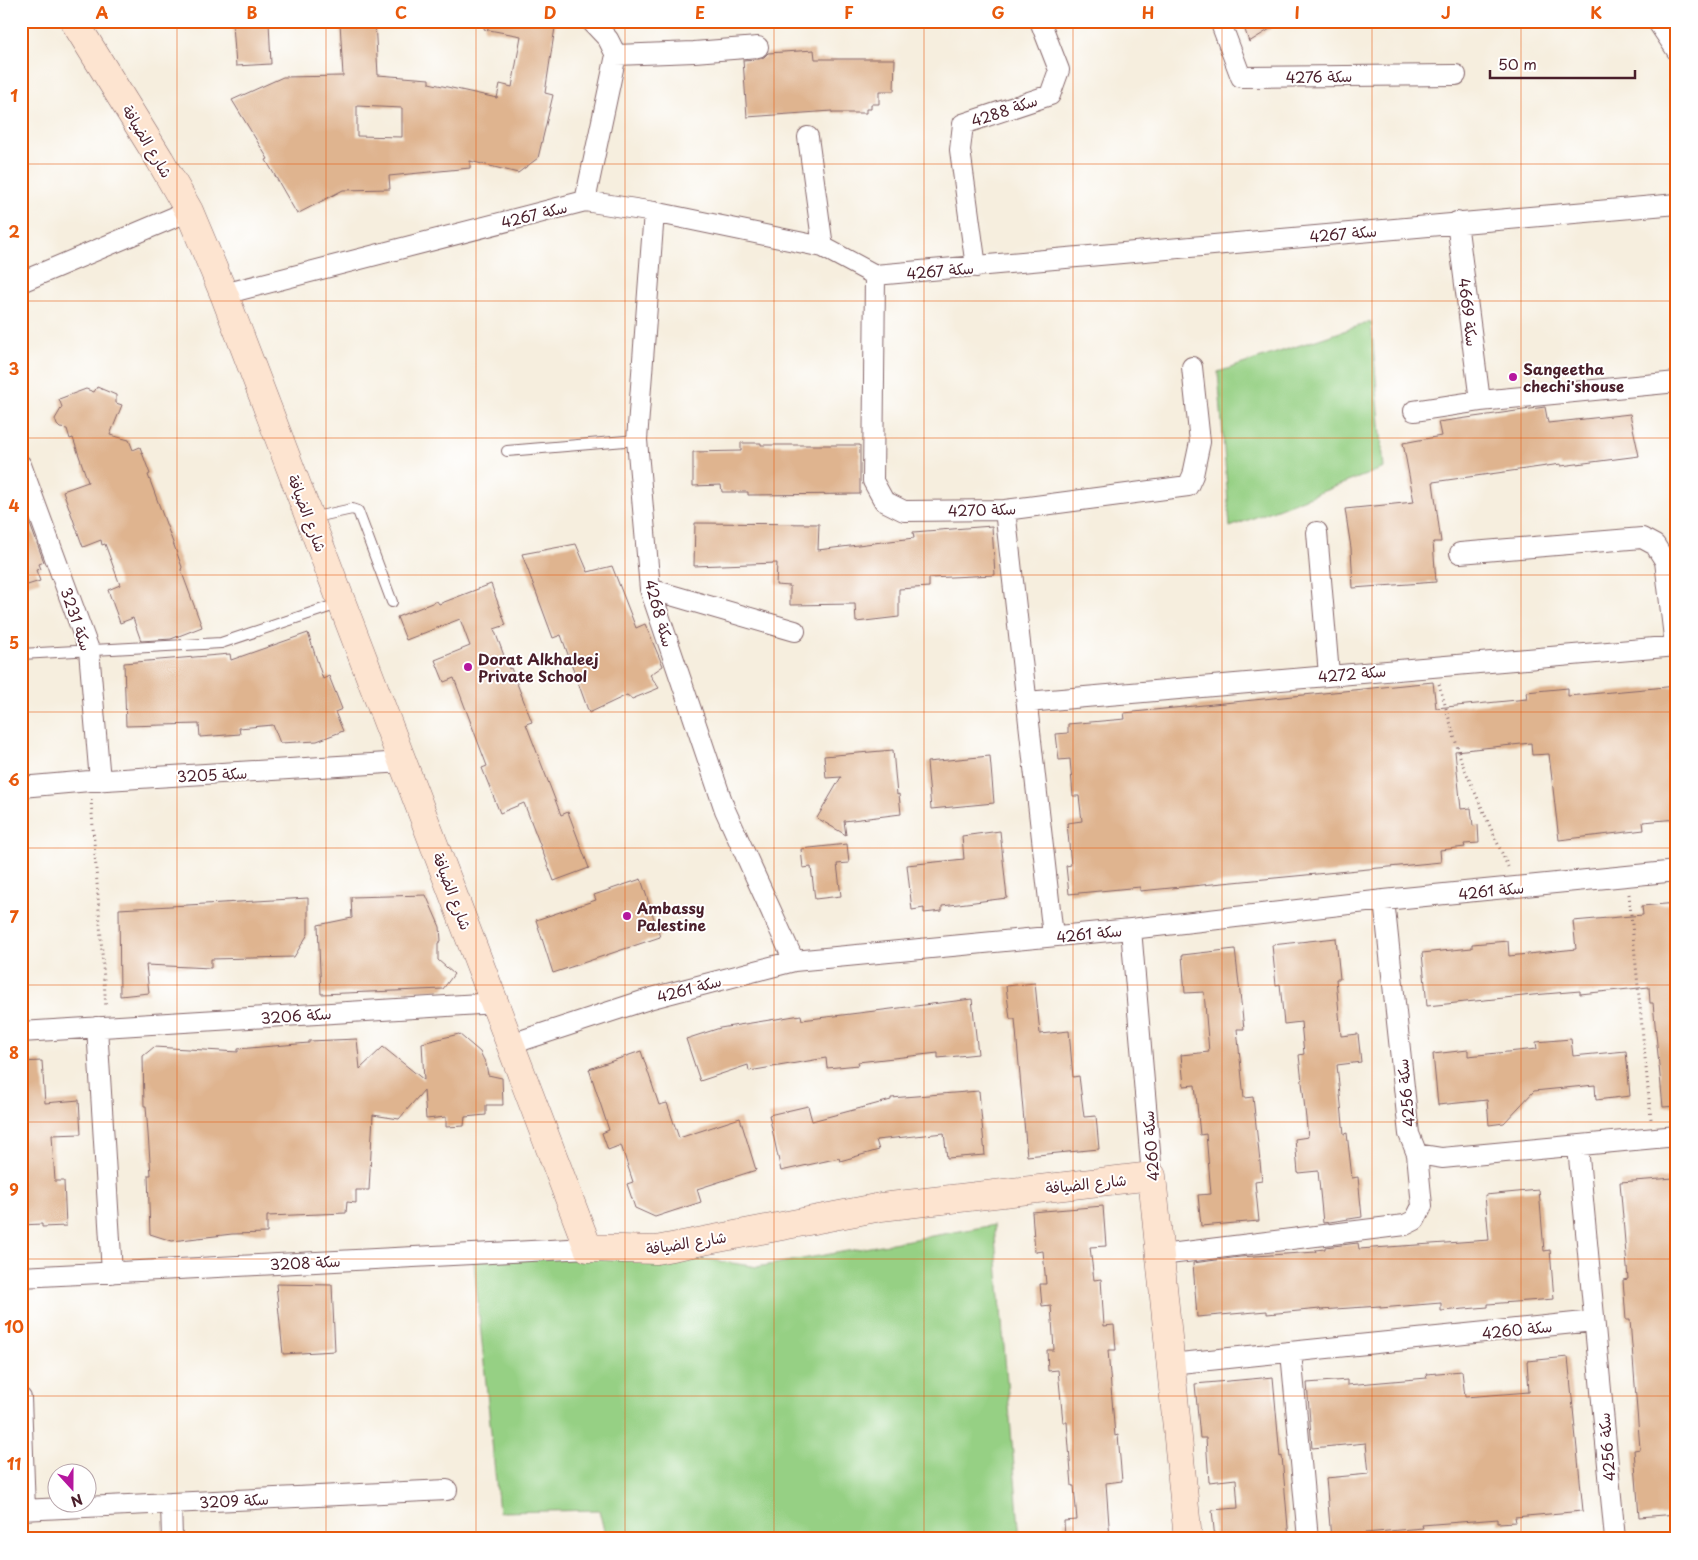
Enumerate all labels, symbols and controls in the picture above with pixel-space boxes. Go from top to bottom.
text: A [96,0,109,24]
text: B [247,0,258,24]
text: C [395,0,407,24]
text: D [544,0,556,24]
text: E [695,0,705,24]
text: F [844,0,854,24]
text: G [991,0,1005,24]
text: H [1142,0,1154,24]
text: I [1294,0,1300,24]
text: J [1441,0,1451,24]
text: K [1590,0,1602,24]
scale bar [1490,48,1636,80]
text: 50 m [1498,52,1537,75]
street label: سكة 4276 [1285,64,1353,88]
text: 1 [10,83,18,107]
street label: سكة 4288 [968,88,1040,132]
street label: شارع الضيافة [117,100,179,182]
street label: سكة 4267 [498,195,570,233]
text: 2 [8,219,20,243]
street label: سكة 4267 [1308,219,1378,247]
street label: سكة 4267 [905,256,975,284]
street label: سكة 4669 [1453,276,1485,348]
text: 3 [9,356,19,380]
place label: Sangeetha chechi'shouse [1523,357,1624,397]
marker: Sangeetha chechi'shouse [1507,371,1519,383]
street label: شارع الضيافة [283,471,333,555]
text: 4 [9,493,20,517]
street label: سكة 4270 [947,496,1017,522]
street label: سكة 4268 [639,576,681,650]
street label: سكة 3231 [55,584,99,654]
text: 5 [9,630,19,654]
place label: Dorat Alkhaleej Private School [478,647,599,687]
street label: سكة 4272 [1317,659,1387,687]
marker: Dorat Alkhaleej Private School [462,661,474,673]
street label: سكة 3205 [176,761,248,787]
text: 6 [8,767,20,791]
street label: شارع الضيافة [428,849,478,933]
street label: سكة 4261 [1457,875,1525,905]
place label: Ambassy Palestine [636,896,706,936]
text: 7 [9,904,19,928]
marker: Ambassy Palestine [621,910,633,922]
street label: سكة 4261 [1055,918,1123,948]
street label: سكة 4261 [654,968,724,1008]
street label: سكة 3206 [260,1001,332,1029]
text: 8 [9,1040,19,1064]
street label: سكة 4256 [1390,1058,1420,1128]
street label: سكة 4260 [1135,1110,1165,1182]
street label: شارع الضيافة [1044,1167,1128,1199]
text: 9 [9,1177,19,1201]
street label: شارع الضيافة [644,1224,728,1260]
street label: سكة 3208 [269,1249,341,1275]
text: 10 [4,1314,24,1338]
street label: سكة 4260 [1481,1314,1553,1344]
street label: سكة 4256 [1592,1412,1620,1482]
text: 11 [7,1451,21,1475]
north arrow [48,1462,98,1512]
street label: سكة 3209 [199,1487,269,1513]
text: N [68,1489,86,1512]

